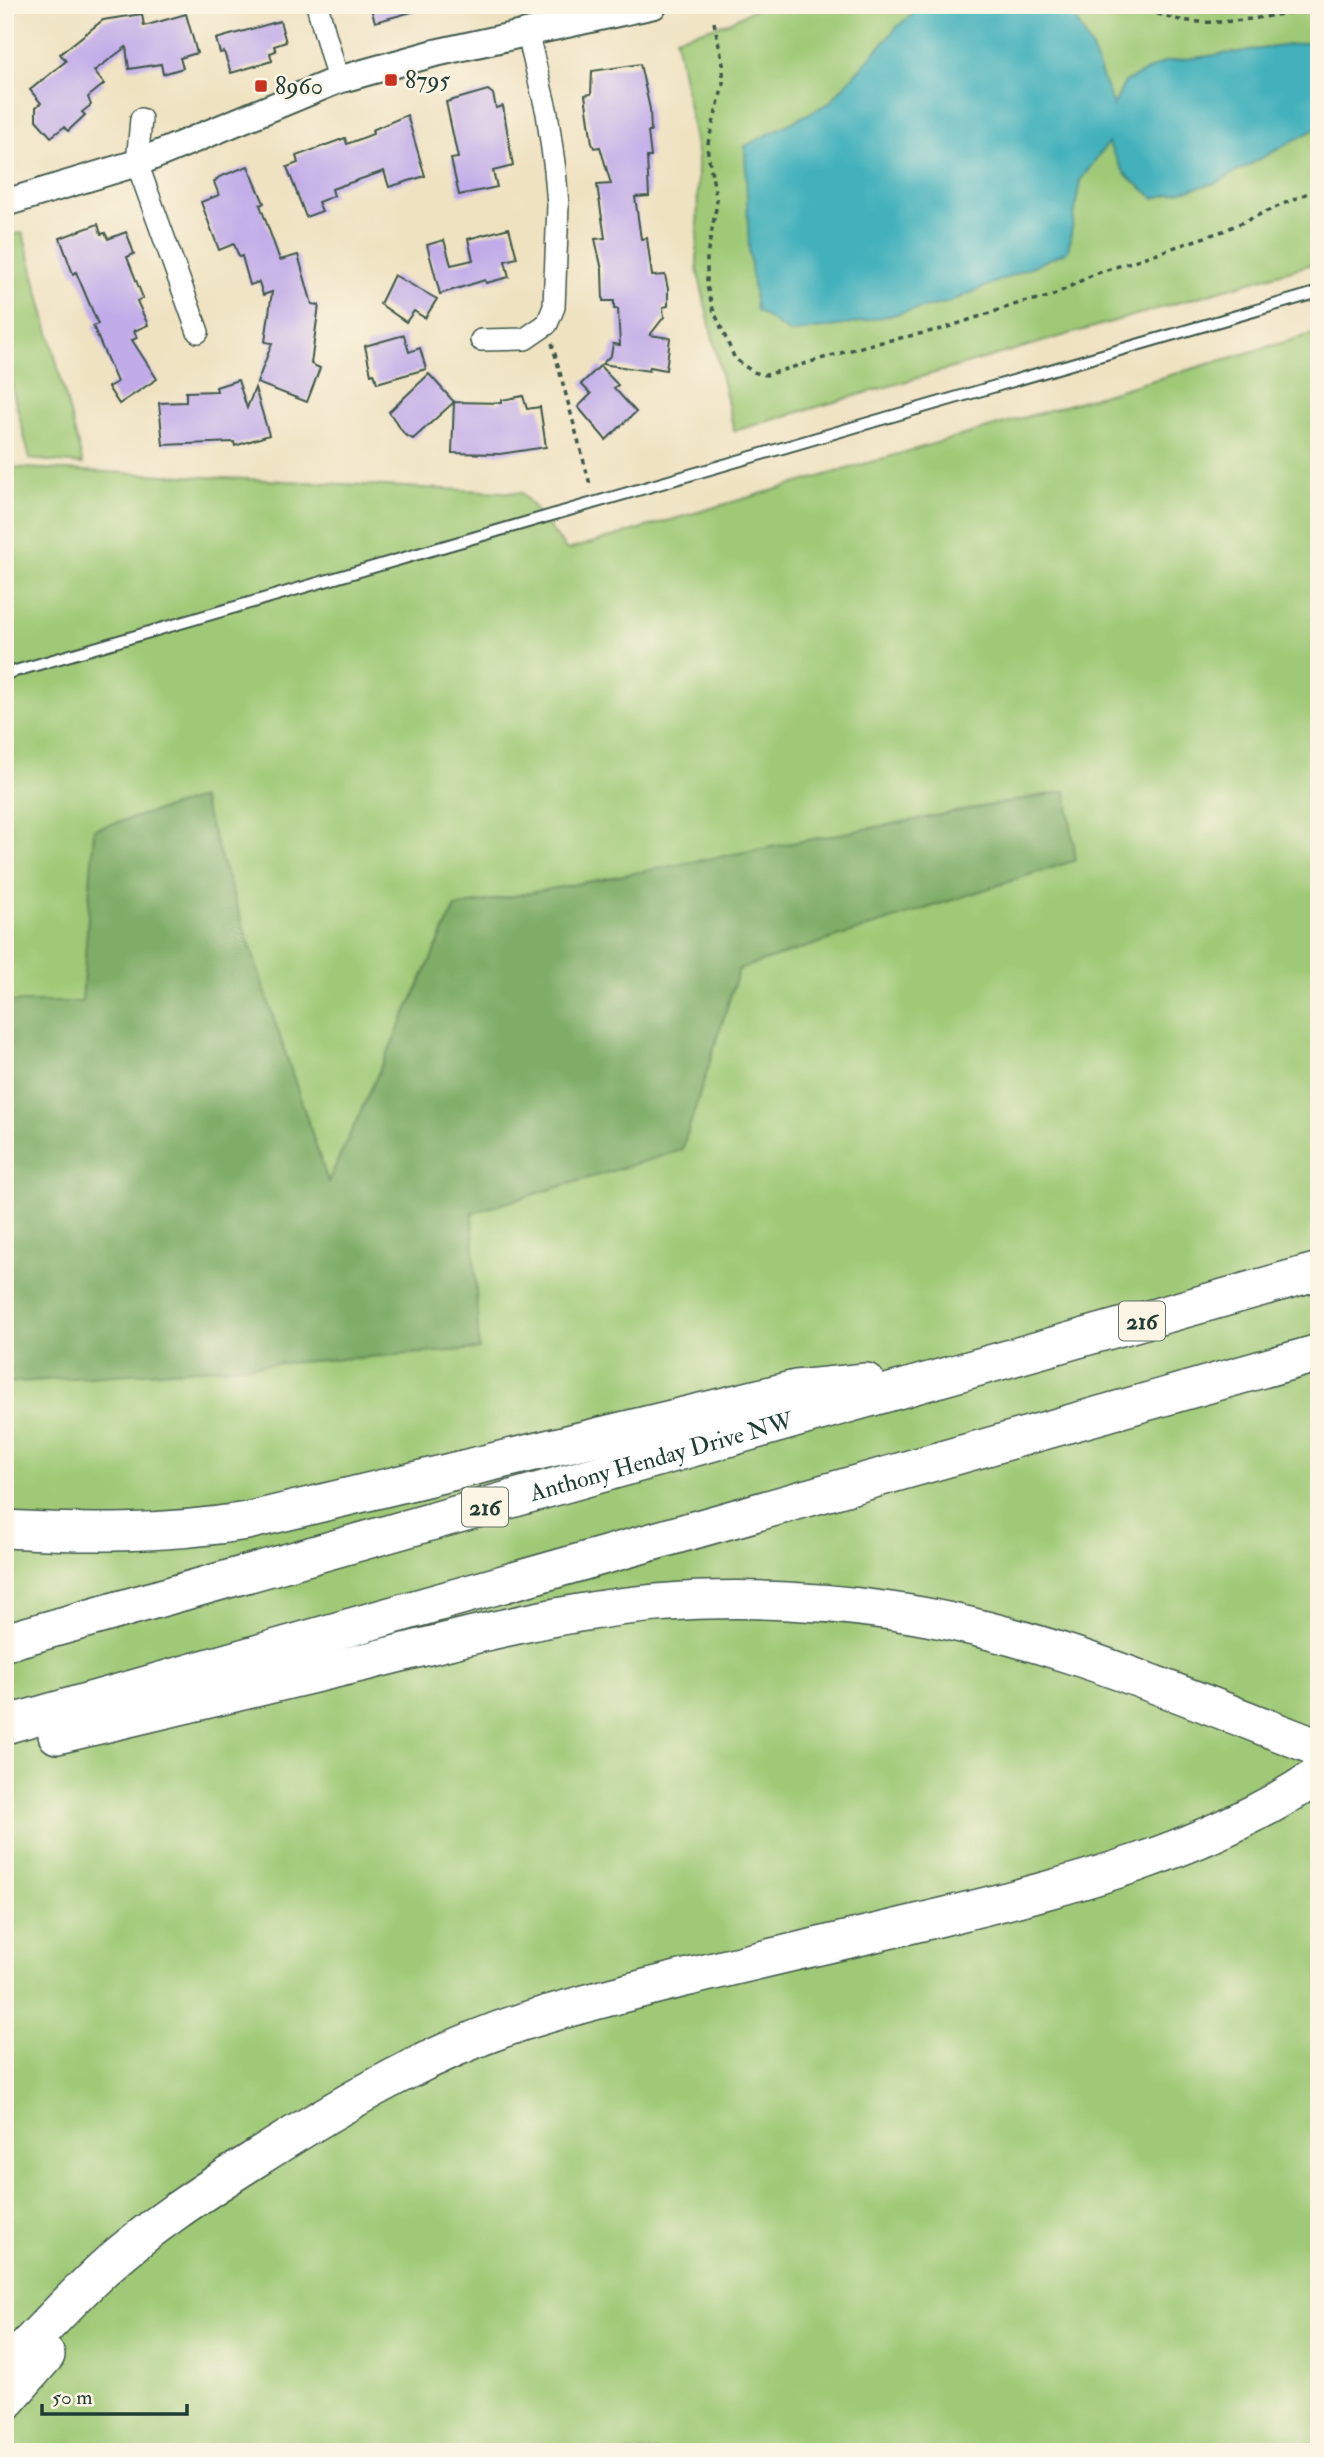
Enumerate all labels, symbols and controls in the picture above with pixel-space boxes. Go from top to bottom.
place label: 8795 [405,65,451,96]
place label: 8960 [275,71,323,102]
marker: 8795 [383,72,399,88]
marker: 8960 [253,78,269,94]
road number: 216 [1119,1302,1165,1340]
street label: Anthony Henday Drive NW [525,1404,798,1509]
road number: 216 [462,1488,508,1526]
scale bar [42,2373,187,2417]
text: 50 m [52,2384,93,2411]

